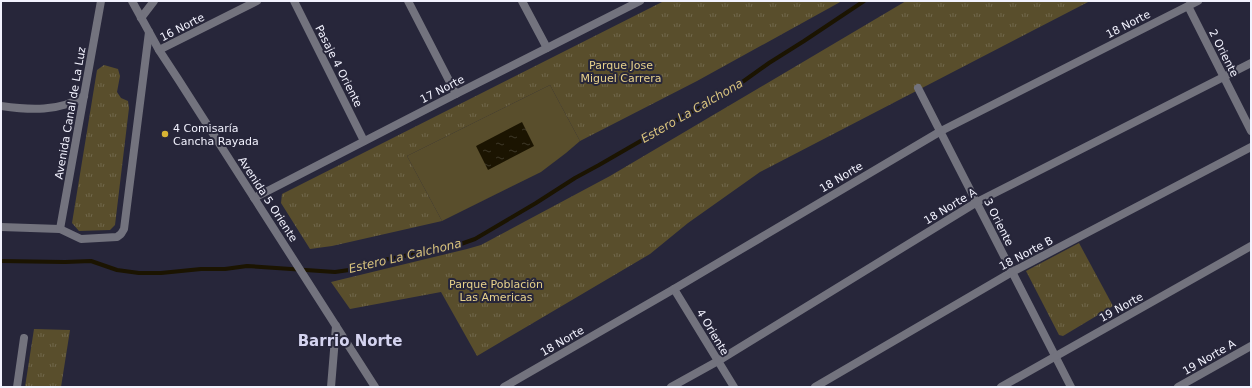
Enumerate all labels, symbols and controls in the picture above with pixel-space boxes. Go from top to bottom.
street label: 18 Norte [1104,8,1153,41]
street label: 16 Norte [158,11,207,44]
street label: Pasaje 4 Oriente [312,23,365,110]
street label: 2 Oriente [1206,27,1241,79]
street label: Avenida Canal de La Luz [52,46,89,180]
park label: Parque Jose Miguel Carrera [581,59,661,85]
street label: 17 Norte [418,73,467,106]
water label: Estero La Calchona [639,76,745,146]
place label: 4 Comisaría Cancha Rayada [173,122,259,148]
marker: 4 Comisaría Cancha Rayada [160,129,170,139]
street label: Avenida 5 Oriente [235,154,300,244]
street label: 18 Norte [817,159,865,195]
street label: 18 Norte A [922,185,979,227]
street label: 3 Oriente [981,196,1016,248]
street label: 18 Norte B [997,234,1055,273]
water label: Estero La Calchona [347,236,463,276]
park label: Parque Población Las Americas [449,278,543,304]
street label: 19 Norte [1097,290,1146,325]
street label: 4 Oriente [694,307,732,358]
street label: 18 Norte [538,324,587,359]
district label: Barrio Norte [298,332,402,350]
street label: 19 Norte A [1180,337,1238,378]

